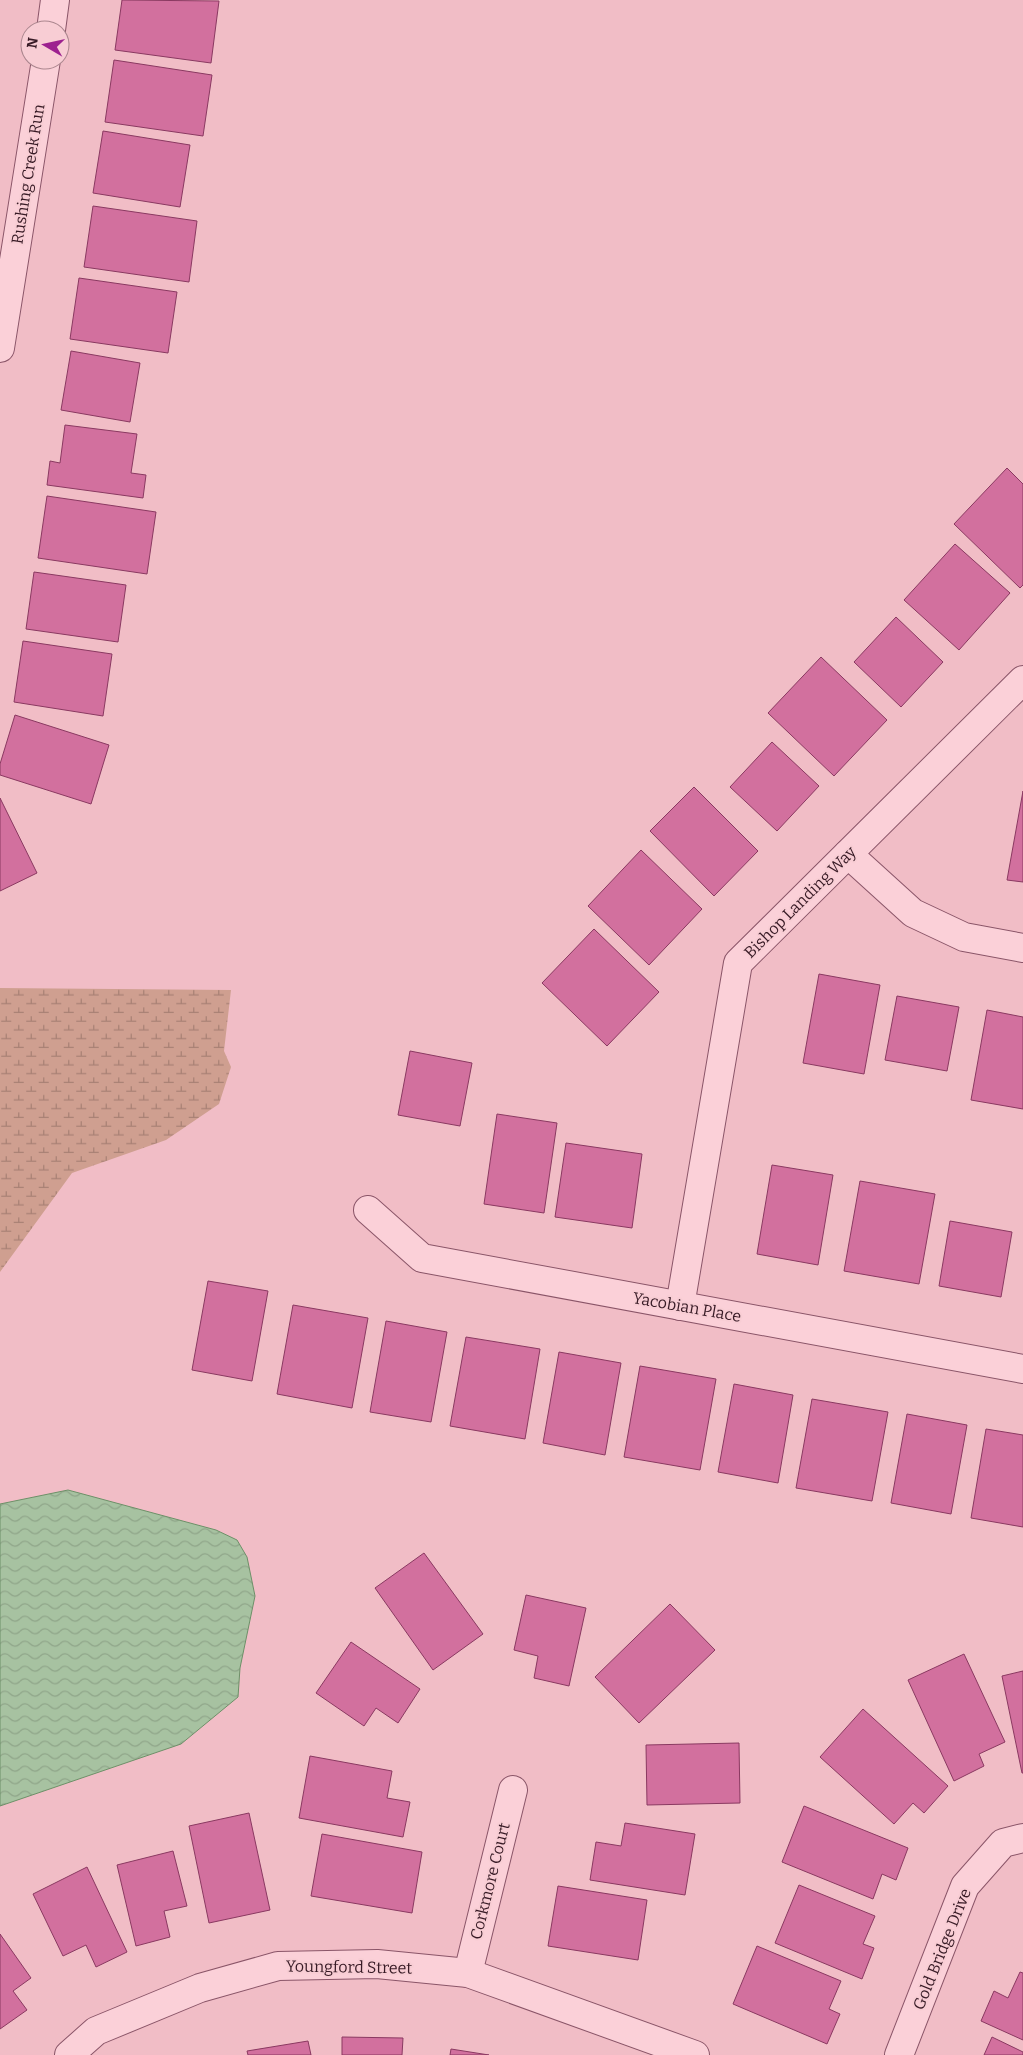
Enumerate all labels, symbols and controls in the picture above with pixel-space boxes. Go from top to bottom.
north arrow [20,20,70,70]
text: N [23,36,42,50]
street label: Rushing Creek Run [8,103,48,245]
street label: Bishop Landing Way [740,842,860,962]
street label: Yacobian Place [631,1288,743,1326]
street label: Corkmore Court [466,1820,514,1941]
street label: Gold Bridge Drive [909,1885,975,2013]
street label: Youngford Street [286,1956,412,1978]

